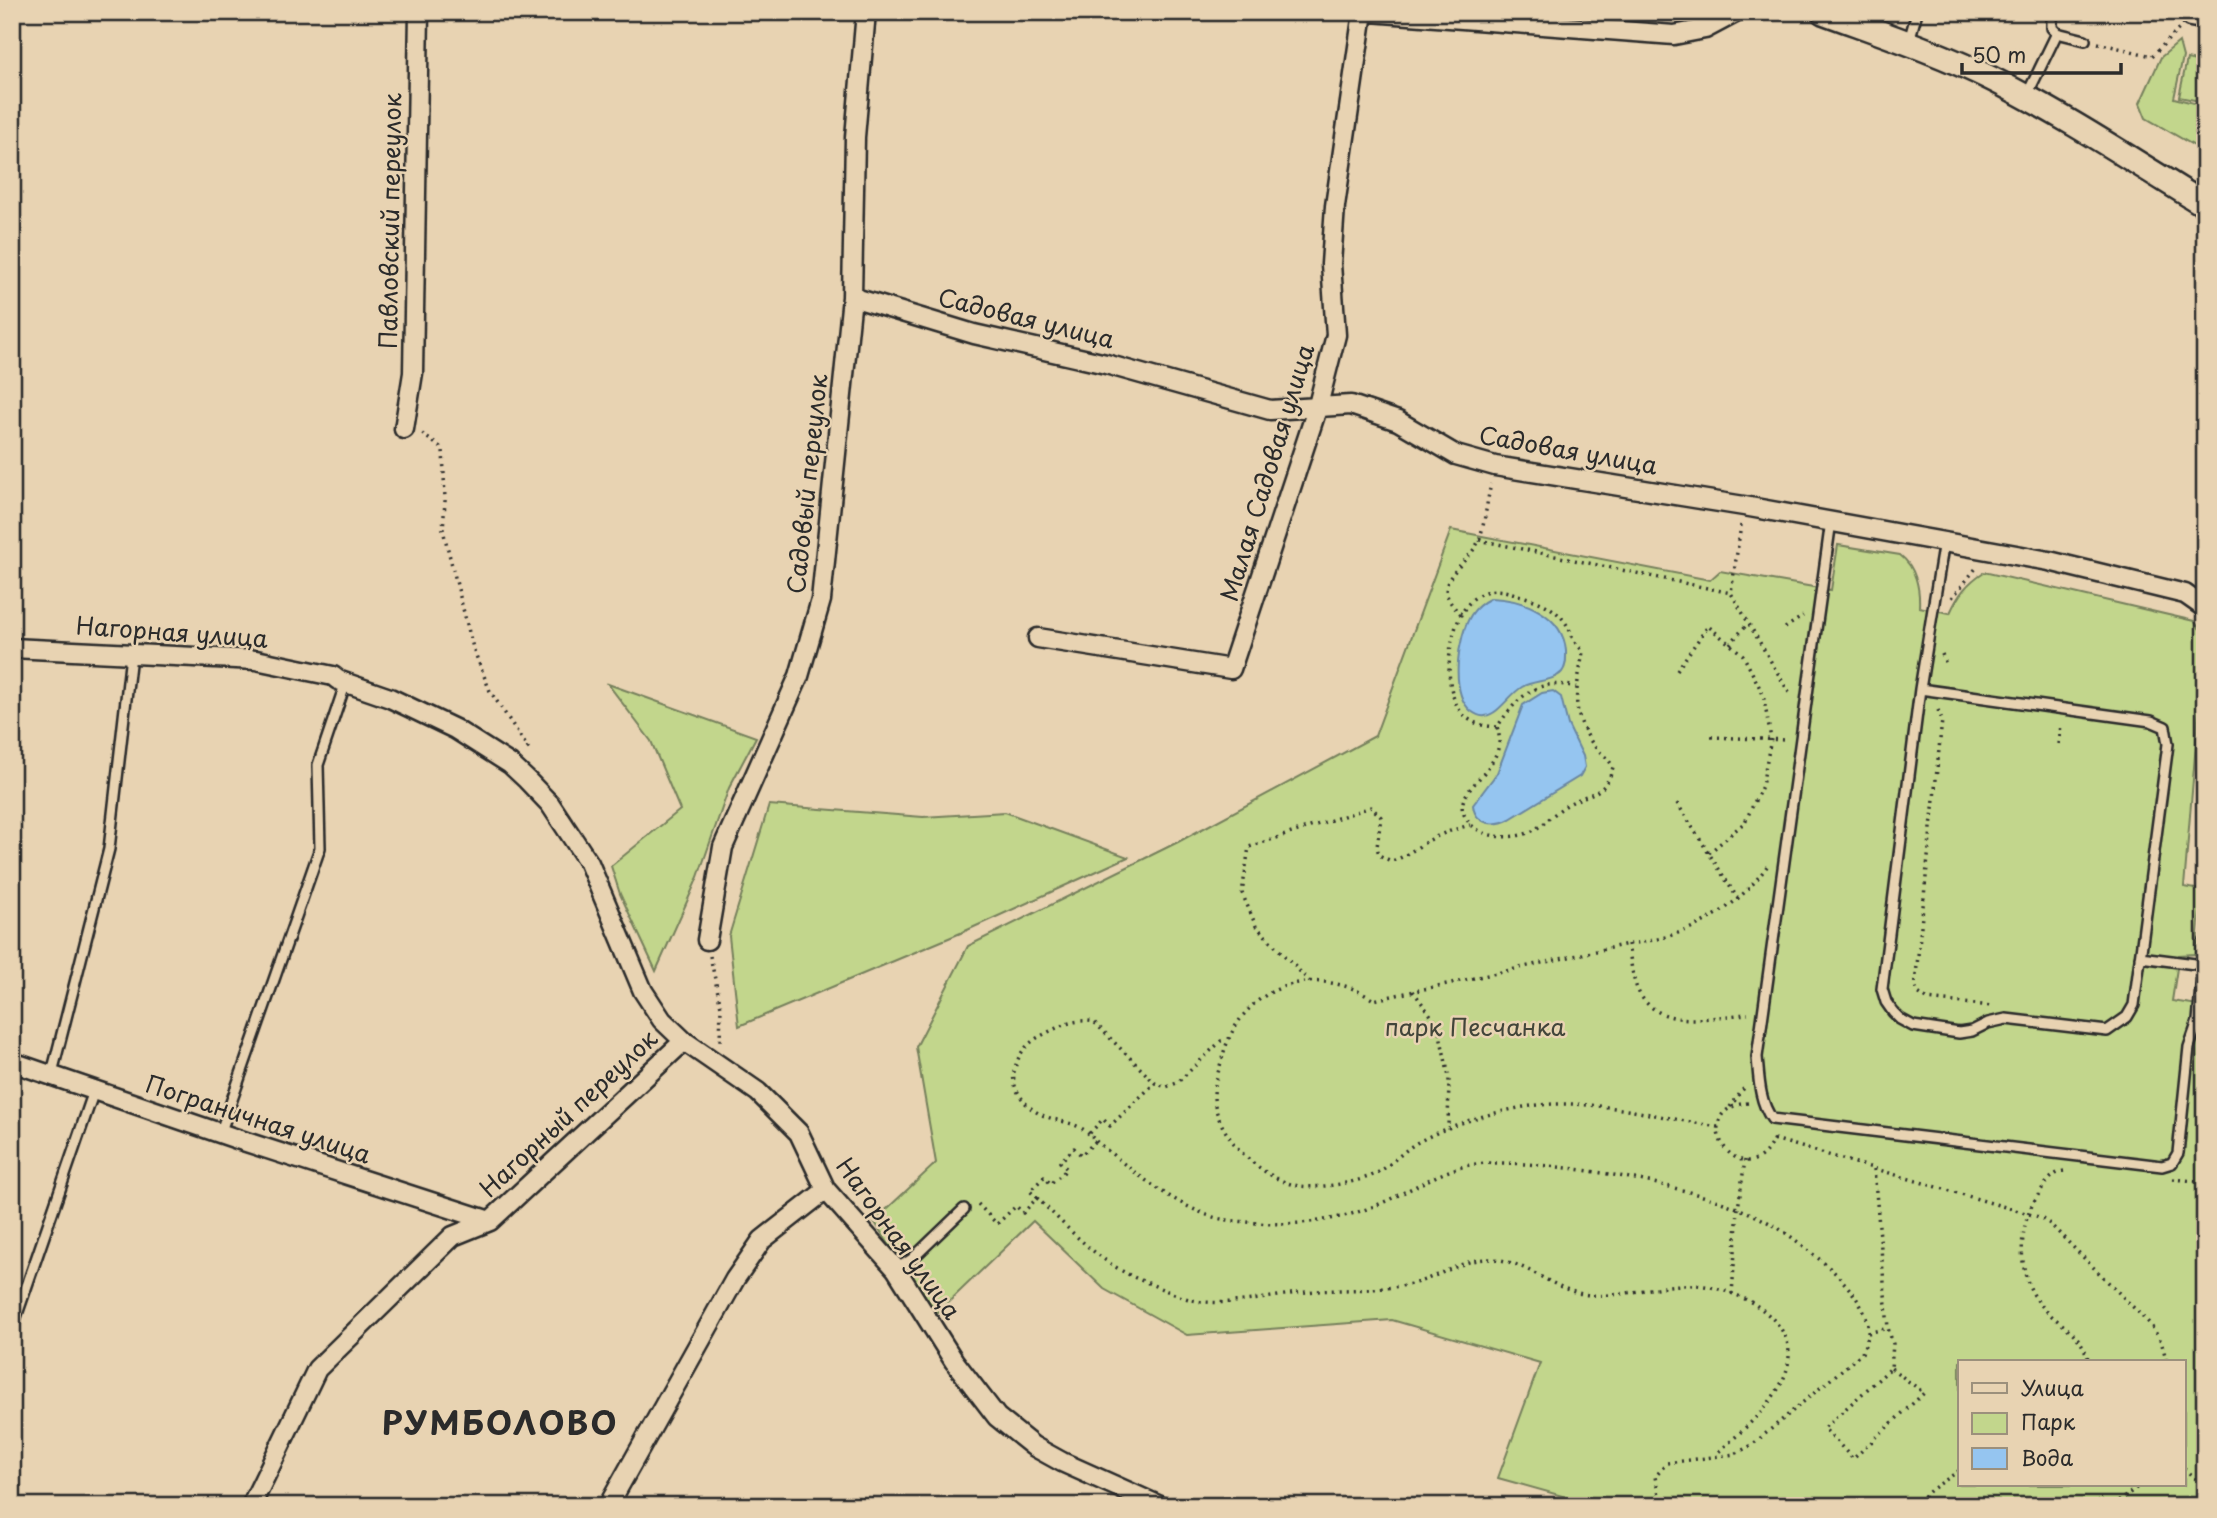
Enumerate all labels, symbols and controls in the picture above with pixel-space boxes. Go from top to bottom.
scale bar [1962,32,2121,76]
text: 50 m [1972,38,2026,70]
street label: Павловский переулок [369,92,409,349]
street label: Садовая улица [935,278,1118,356]
street label: Малая Садовая улица [1210,339,1322,605]
street label: Садовый переулок [777,371,836,596]
street label: Садовая улица [1476,416,1660,482]
street label: Нагорная улица [75,606,269,656]
park label: парк Песчанка [1385,1008,1566,1044]
street label: Нагорный переулок [471,1020,665,1205]
street label: Пограничная улица [141,1065,376,1171]
street label: Нагорная улица [829,1150,971,1326]
legend [1958,1360,2186,1486]
text: Улица [2021,1371,2084,1403]
district label: РУМБОЛОВО [382,1398,618,1446]
text: Парк [2021,1405,2076,1437]
text: Вода [2021,1441,2073,1473]

